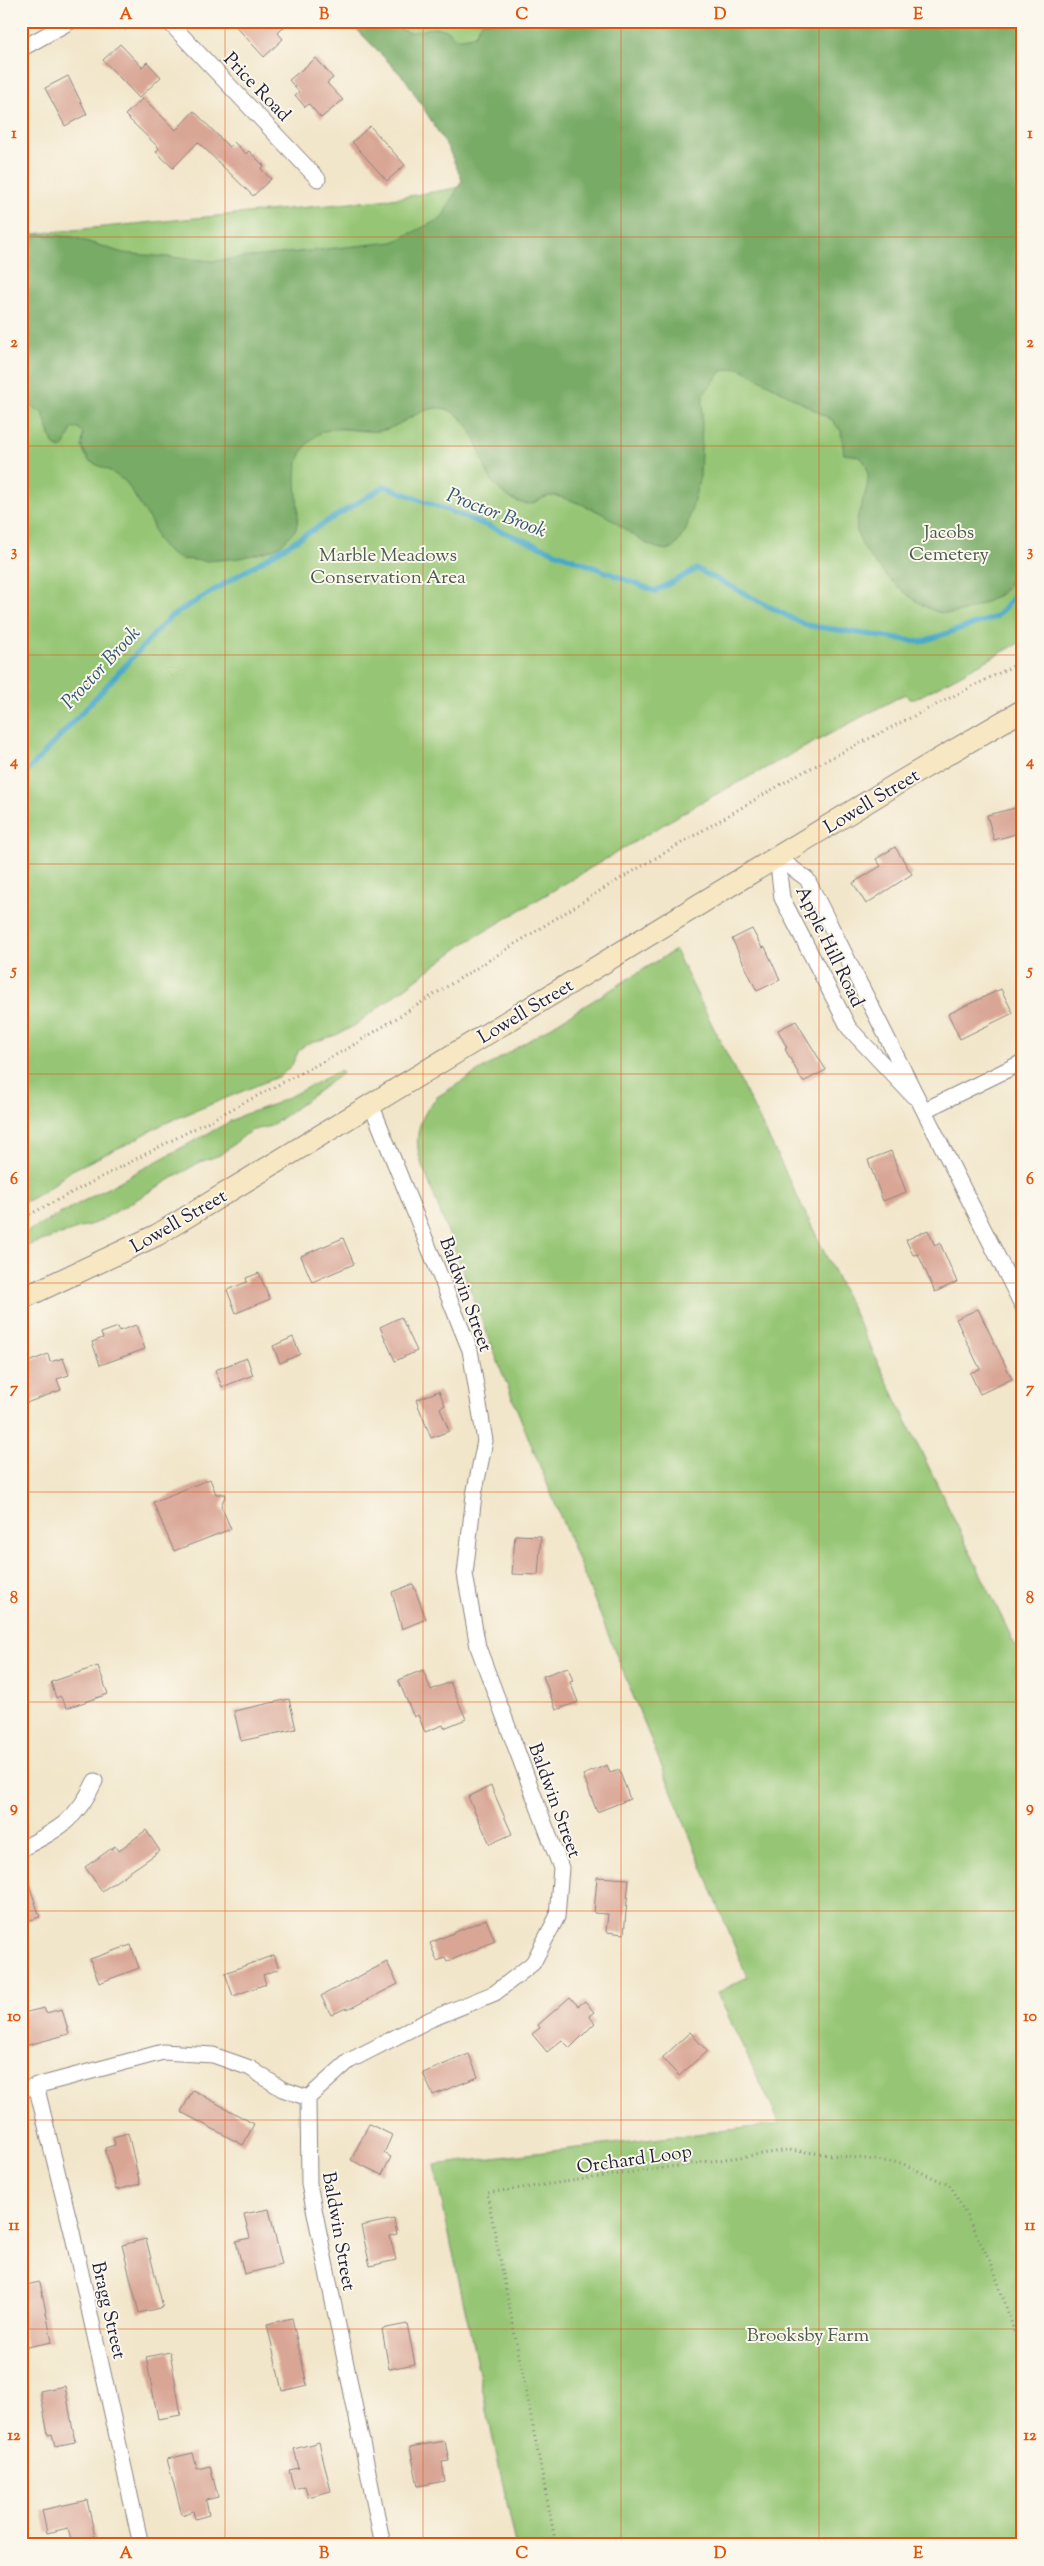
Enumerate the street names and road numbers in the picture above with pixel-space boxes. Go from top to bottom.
street label: Price Road [216,47,296,129]
street label: Lowell Street [819,763,926,841]
street label: Apple Hill Road [788,882,870,1013]
street label: Lowell Street [473,973,580,1051]
street label: Lowell Street [126,1183,233,1261]
street label: Baldwin Street [431,1234,498,1356]
street label: Baldwin Street [520,1740,587,1862]
street label: Orchard Loop [575,2139,694,2182]
street label: Baldwin Street [314,2170,361,2294]
street label: Bragg Street [83,2259,132,2362]

